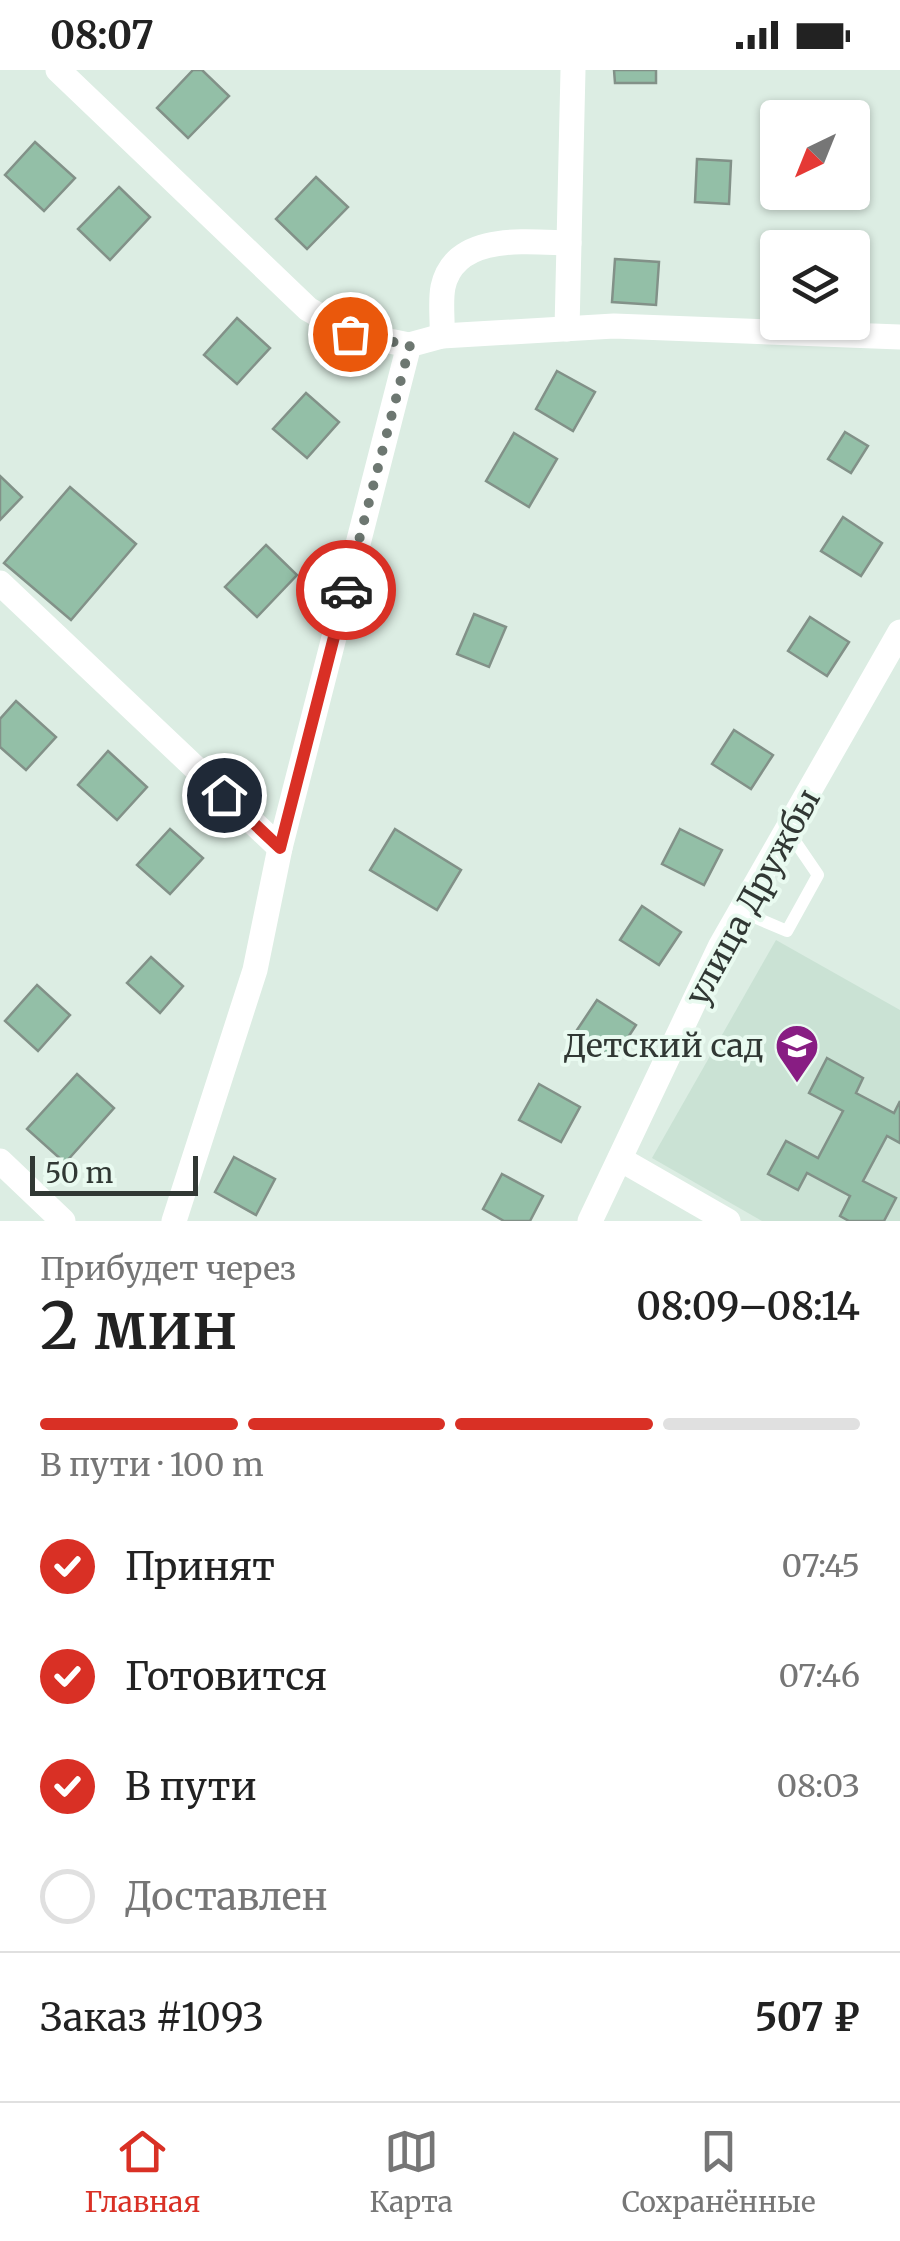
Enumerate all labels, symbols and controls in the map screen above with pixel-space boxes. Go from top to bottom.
text: 08:07 [50,12,154,59]
north arrow [760,100,870,210]
map controls [760,100,870,340]
button: layers [760,230,870,340]
pin [308,292,393,377]
icon: bag [323,307,378,362]
courier [296,540,396,640]
icon: car [319,563,374,618]
pin [182,753,267,838]
icon: home [197,768,252,823]
street label: улица Дружбы [677,782,829,1012]
school or university icon: Детский сад [774,1023,820,1084]
place label: Детский сад [564,1026,764,1066]
scale bar [30,1151,198,1196]
text: 50 m [45,1155,113,1191]
text: Прибудет через [40,1249,296,1289]
text: 08:09–08:14 [636,1283,860,1330]
text: 2 мин [40,1285,237,1367]
text: В пути · 100 m [40,1445,264,1485]
icon: check [40,1539,95,1594]
text: Принят [125,1543,275,1590]
text: 07:45 [782,1546,860,1586]
icon: check [40,1649,95,1704]
text: Готовится [125,1653,327,1700]
text: 07:46 [778,1656,860,1696]
icon: check [40,1759,95,1814]
text: В пути [125,1763,257,1810]
text: 08:03 [777,1766,860,1806]
text: Доставлен [125,1873,328,1920]
text: Заказ #1093 [40,1994,264,2041]
text: 507 ₽ [755,1994,860,2041]
tab: Главная [84,2124,200,2220]
tab: Карта [369,2124,453,2220]
tab: Сохранённые [622,2124,816,2220]

